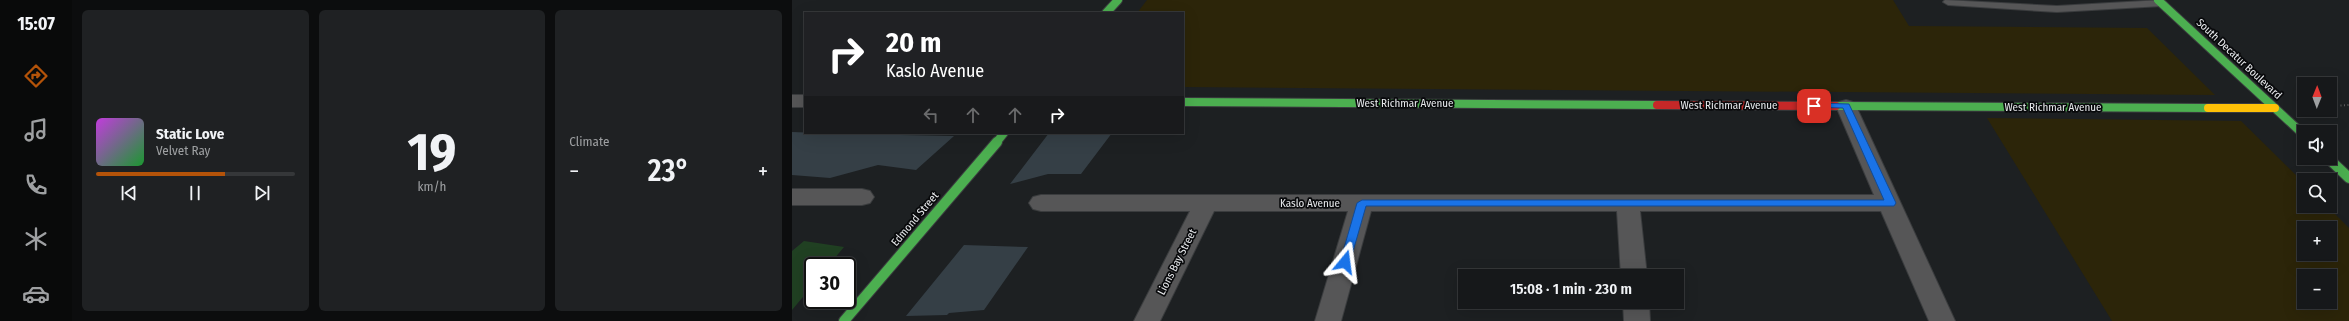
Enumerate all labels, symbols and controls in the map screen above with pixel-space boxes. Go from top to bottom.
text: 15:07 [17,13,55,35]
street label: South Decatur Boulevard [2194,16,2284,102]
text: 20 m [886,26,941,59]
icon: right [820,28,872,80]
text: Kaslo Avenue [886,60,984,82]
icon: directions [22,62,50,90]
north arrow [2297,77,2337,117]
map controls [2297,77,2337,309]
pin [1797,89,1831,123]
icon: arrive [1803,95,1825,117]
street label: West Richmar Avenue [1356,97,1454,110]
street label: West Richmar Avenue [1680,99,1778,112]
street label: West Richmar Avenue [2004,101,2102,114]
icon: left [920,104,942,126]
icon: ahead [962,104,984,126]
icon: ahead [1004,104,1026,126]
icon: right [1046,104,1068,126]
icon: music [22,116,50,144]
text: 19 [408,121,456,184]
text: Static Love [156,125,224,143]
button: sound [2297,125,2337,165]
text: Climate [569,134,609,149]
text: Velvet Ray [156,143,210,158]
text: 23° [648,153,690,189]
text: − [569,158,579,185]
text: + [758,158,768,185]
icon: phone [22,171,50,199]
button: search [2297,173,2337,213]
text: km/h [417,179,446,194]
icon: previous [118,182,140,204]
icon: pause [184,182,206,204]
icon: next [251,182,273,204]
street label: Edmond Street [889,189,942,249]
street label: Kaslo Avenue [1280,197,1340,210]
button: + [2297,221,2337,261]
icon: climate [22,225,50,253]
street label: Lions Bay Street [1155,226,1199,297]
position arrow [1324,241,1366,283]
speed limit sign: 30 [804,257,856,309]
button: − [2297,269,2337,309]
icon: car [22,280,50,308]
text: 15:08 · 1 min · 230 m [1510,280,1632,298]

